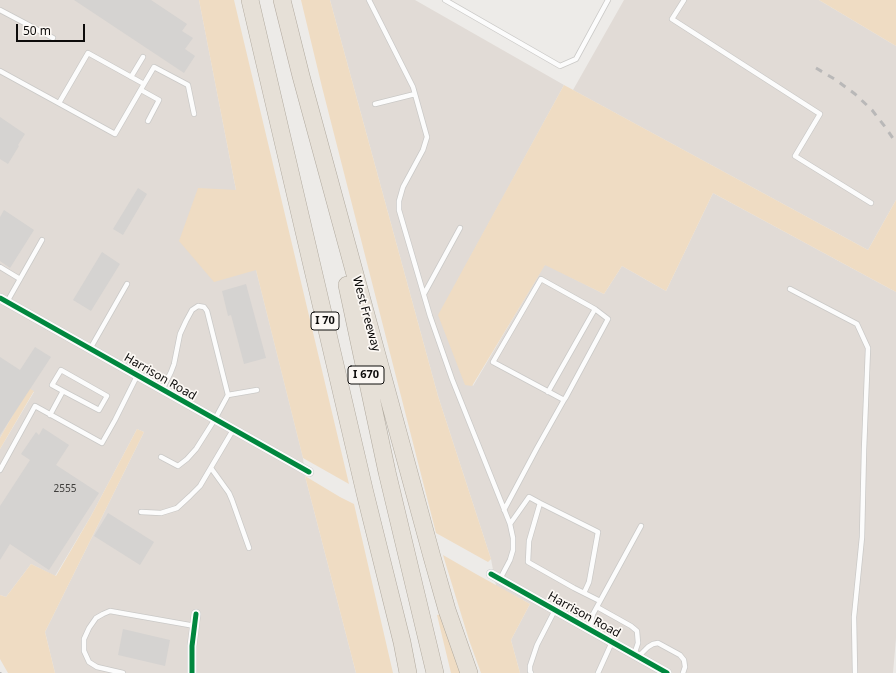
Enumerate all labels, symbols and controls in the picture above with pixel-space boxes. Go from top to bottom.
scale bar [18,16,87,42]
text: 50 m [23,22,51,39]
street label: West Freeway [349,275,383,353]
road number: I 70 [311,312,339,330]
street label: Harrison Road [121,351,199,403]
road number: I 670 [348,366,384,384]
house number: 2555 [54,483,76,495]
street label: Harrison Road [545,589,623,641]

